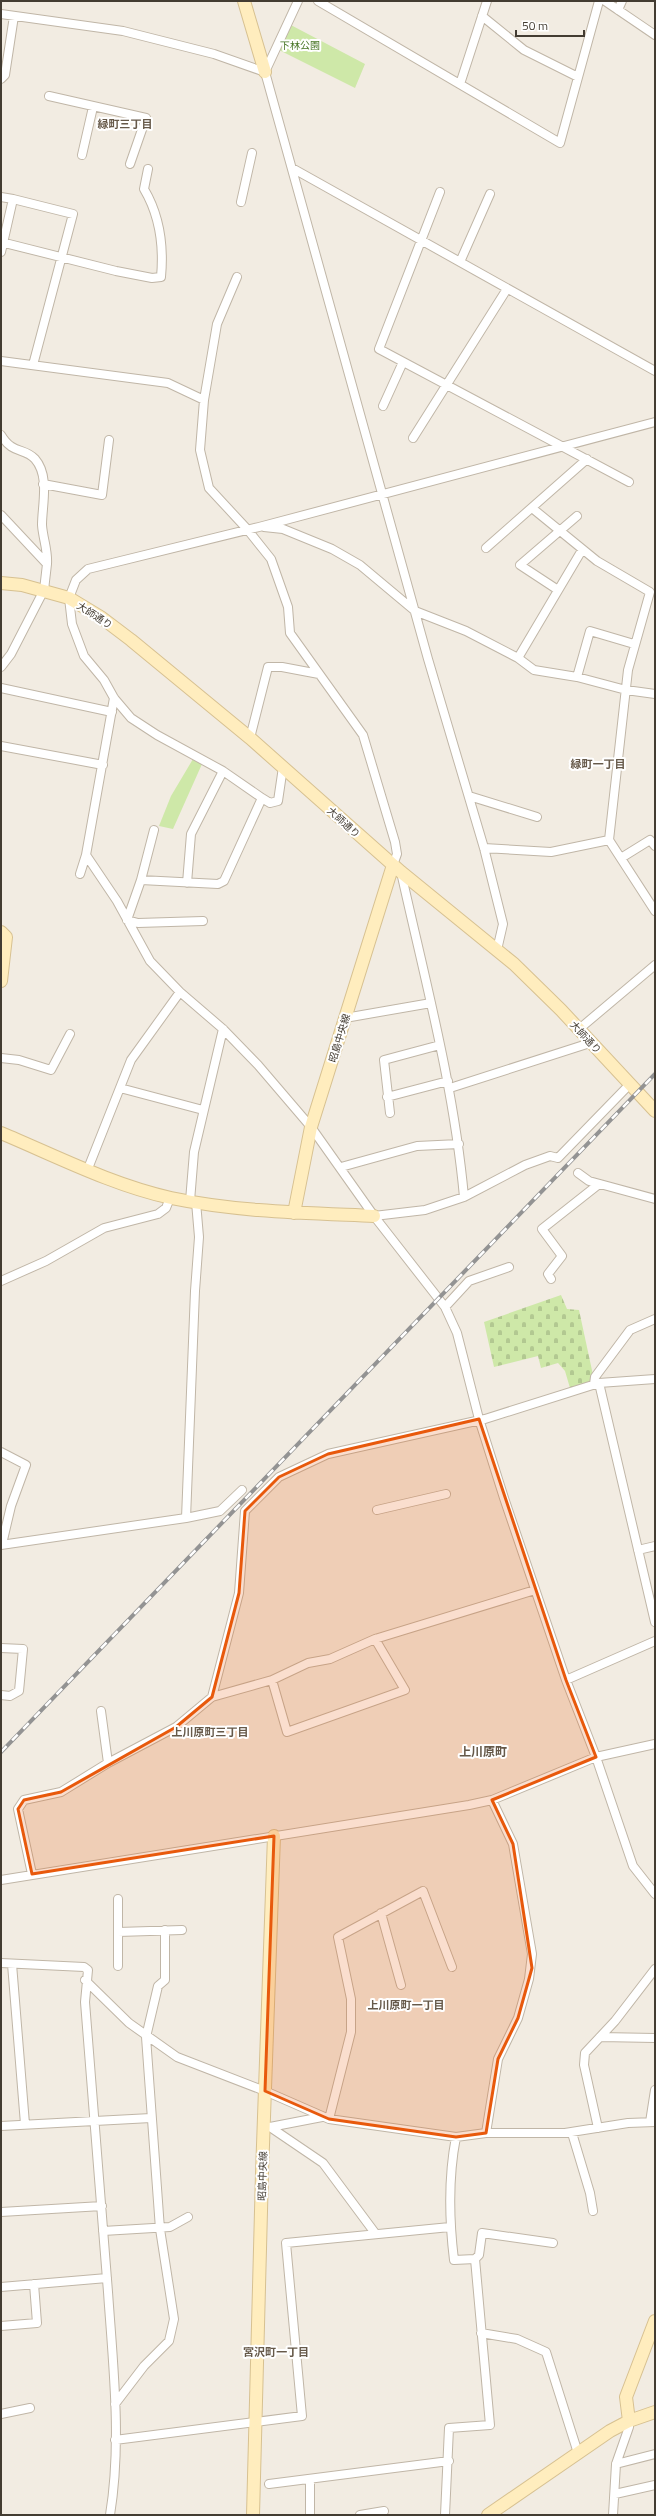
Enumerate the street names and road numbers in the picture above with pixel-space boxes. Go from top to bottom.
street label: 大師通り [74,598,116,633]
street label: 大師通り [324,803,364,841]
street label: 昭島中央線 [325,1012,354,1064]
street label: 大師通り [567,1018,605,1057]
street label: 昭島中央線 [254,2151,271,2201]

